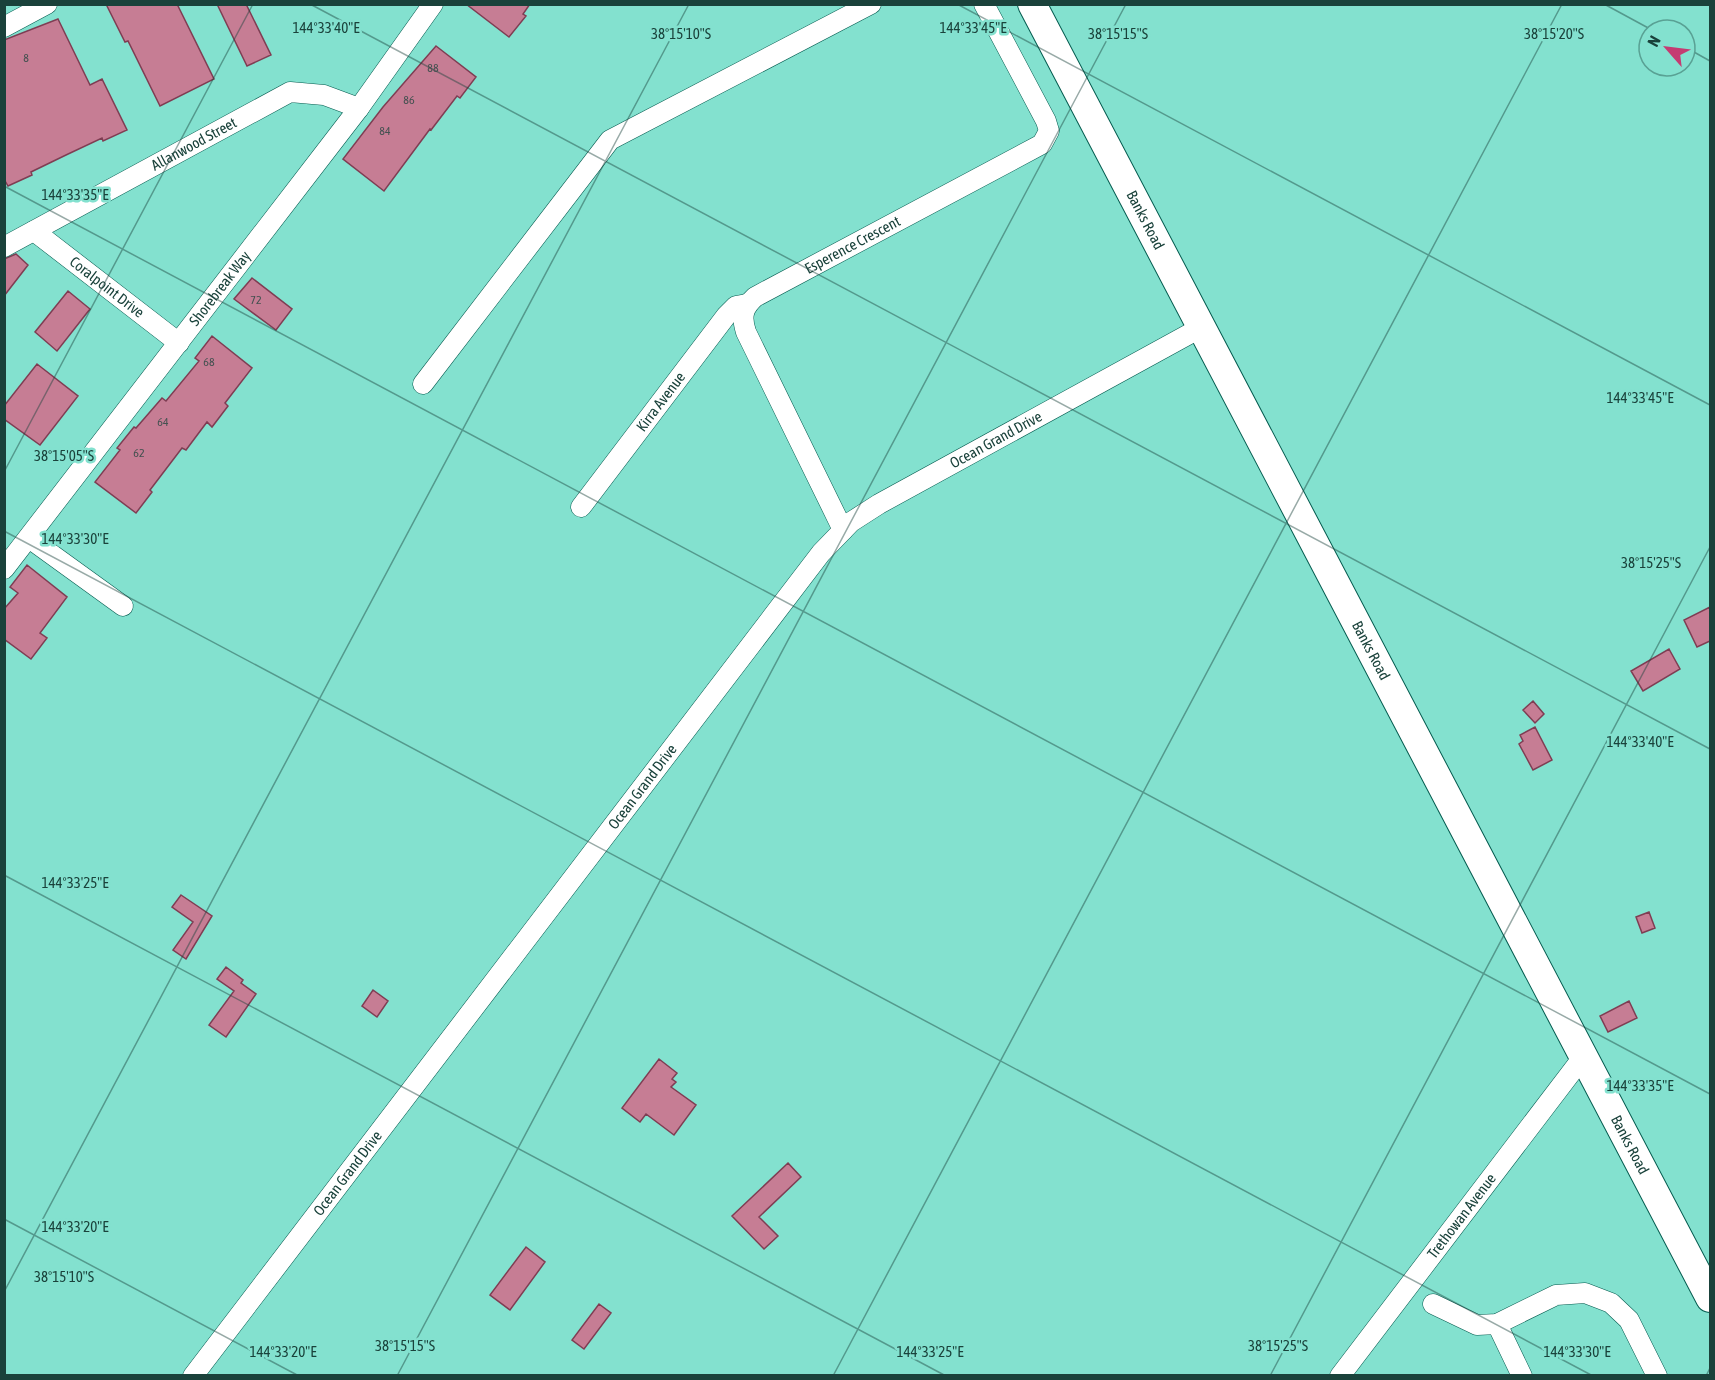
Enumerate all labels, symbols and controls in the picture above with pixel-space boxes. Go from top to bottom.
north arrow [1637,18,1697,78]
text: 144°33'40"E [292,19,360,36]
text: 144°33'45"E [939,19,1007,36]
text: 38°15'10"S [651,25,711,42]
text: 38°15'15"S [1088,25,1148,42]
text: 38°15'20"S [1524,25,1584,42]
text: N [1644,33,1664,49]
house number: 8 [23,51,29,65]
house number: 88 [427,61,439,75]
house number: 86 [403,93,415,107]
street label: Allanwood Street [148,114,239,174]
house number: 84 [379,124,391,138]
text: 144°33'35"E [41,186,109,203]
street label: Banks Road [1123,188,1168,252]
street label: Esperence Crescent [802,212,903,277]
street label: Shorebreak Way [186,248,254,329]
street label: Coralpoint Drive [67,253,148,321]
house number: 72 [250,293,262,307]
house number: 68 [203,355,215,369]
street label: Kirra Avenue [632,368,688,435]
text: 144°33'45"E [1606,389,1674,406]
street label: Ocean Grand Drive [947,407,1045,471]
house number: 64 [157,415,169,429]
house number: 62 [133,446,145,460]
text: 38°15'05"S [34,447,94,464]
text: 144°33'30"E [41,530,109,547]
text: 38°15'25"S [1621,554,1681,571]
street label: Banks Road [1349,618,1394,683]
text: 144°33'40"E [1606,733,1674,750]
street label: Ocean Grand Drive [604,741,680,832]
text: 144°33'25"E [41,874,109,891]
text: 144°33'35"E [1606,1077,1674,1094]
street label: Banks Road [1608,1112,1653,1177]
street label: Ocean Grand Drive [310,1127,385,1219]
street label: Trethowan Avenue [1424,1170,1499,1262]
text: 144°33'20"E [41,1218,109,1235]
text: 38°15'10"S [34,1268,94,1285]
text: 38°15'15"S [375,1337,435,1354]
text: 38°15'25"S [1248,1337,1308,1354]
text: 144°33'20"E [249,1343,317,1360]
text: 144°33'25"E [896,1343,964,1360]
text: 144°33'30"E [1543,1343,1611,1360]

